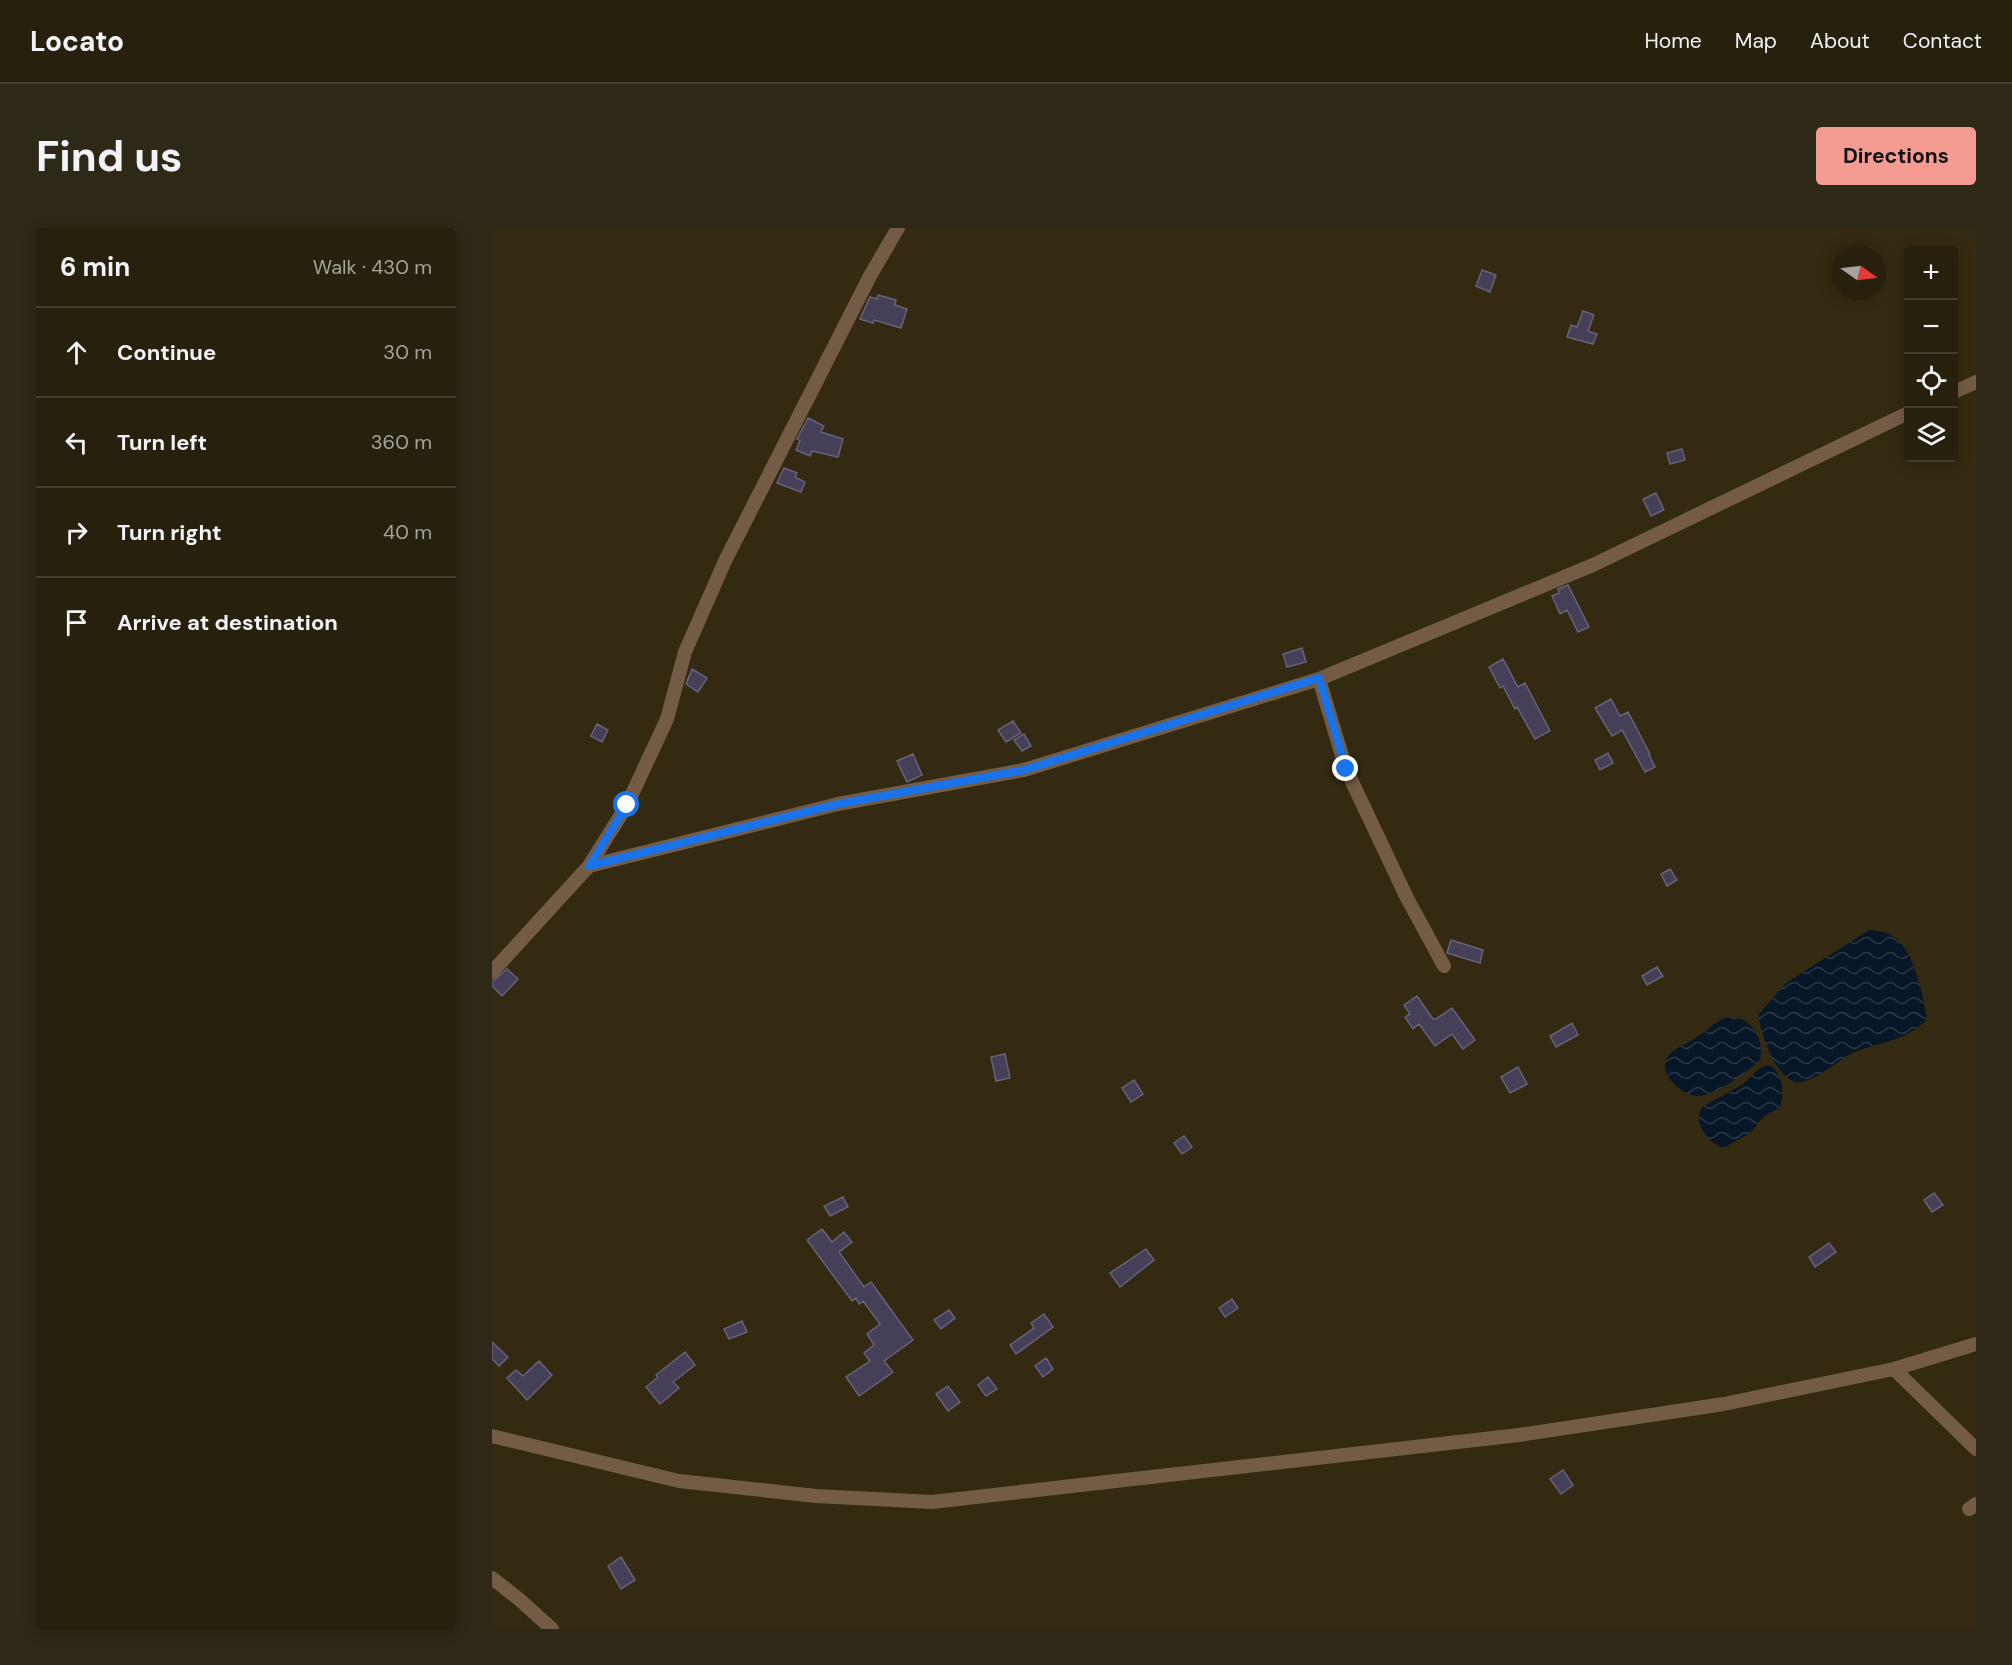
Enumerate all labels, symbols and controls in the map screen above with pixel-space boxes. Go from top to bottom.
text: Locato [30,23,124,60]
text: Home [1644,27,1702,55]
text: Map [1735,27,1777,55]
text: About [1810,27,1870,55]
text: Contact [1903,27,1982,55]
button: Directions [1816,127,1976,185]
text: Find us [36,129,182,184]
north arrow [1832,246,1886,300]
map controls [1904,246,1958,462]
button: + [1904,246,1958,300]
text: 6 min [60,250,130,284]
text: Walk · 430 m [313,254,432,280]
button: − [1904,300,1958,354]
icon: ahead [60,336,93,369]
text: Continue [117,338,216,367]
text: 30 m [383,339,432,365]
button: locate [1904,354,1958,408]
button: layers [1904,408,1958,462]
icon: left [60,426,93,459]
text: Turn left [117,428,207,457]
text: 360 m [371,429,432,455]
icon: right [60,516,93,549]
text: Turn right [117,518,222,547]
text: 40 m [383,519,432,545]
icon: arrive [60,606,93,639]
text: Arrive at destination [117,608,338,637]
route end [1332,755,1358,781]
route start [613,791,639,817]

